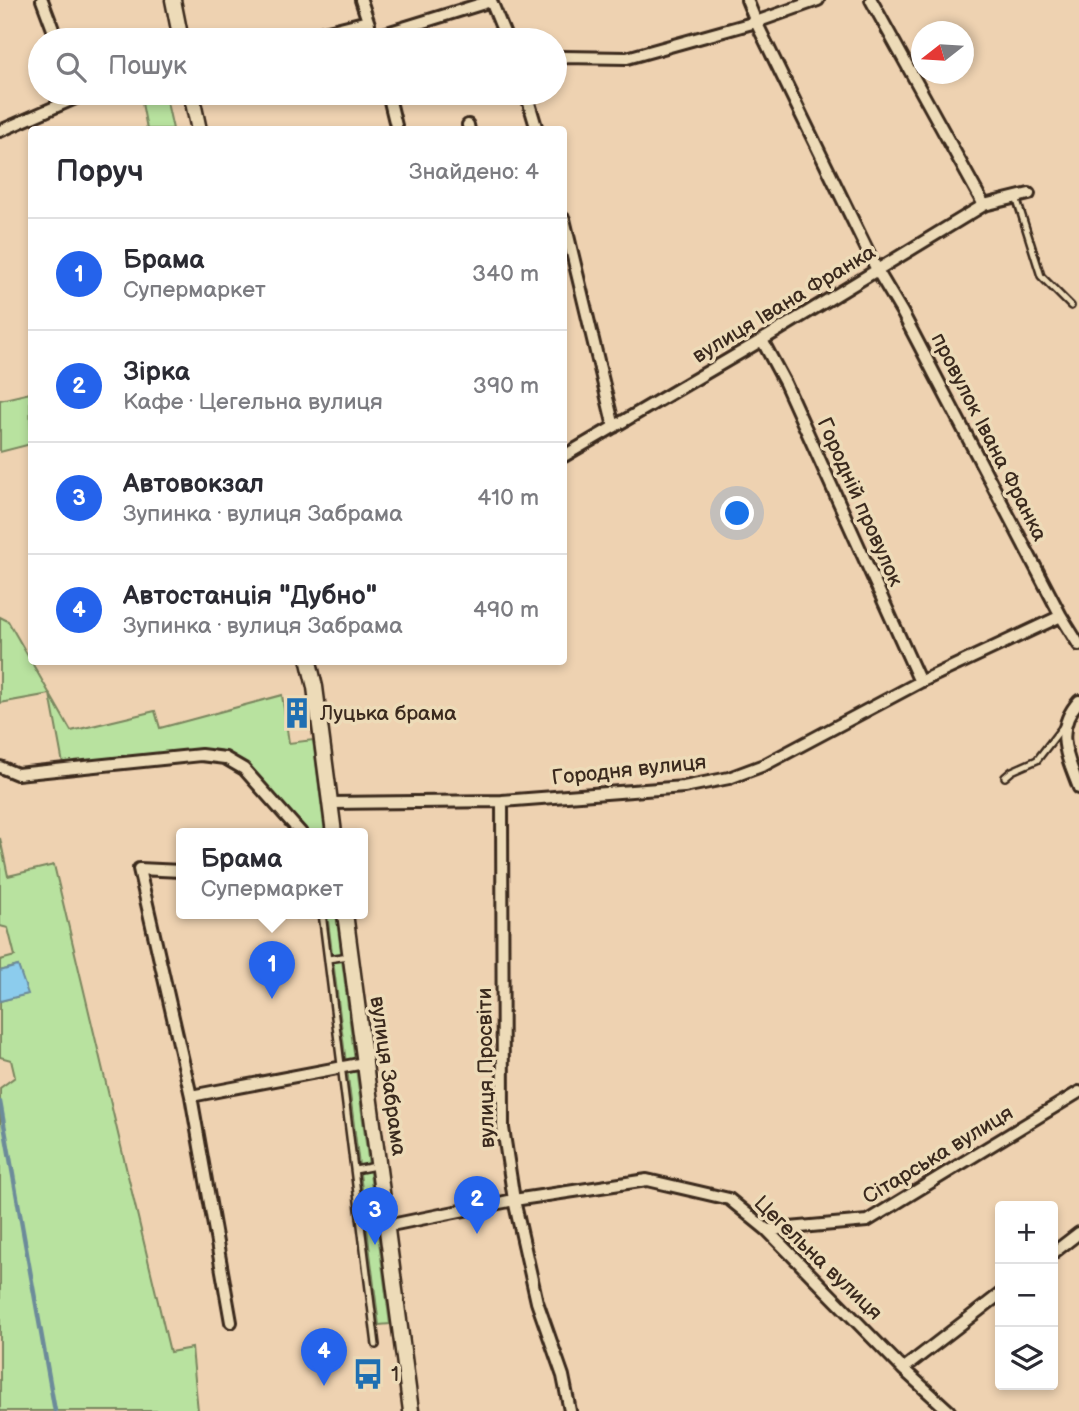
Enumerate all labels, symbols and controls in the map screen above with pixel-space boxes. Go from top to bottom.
north arrow [911,21,974,84]
search box [28,28,567,105]
icon: search [52,48,90,86]
text: Пошук [108,51,187,82]
text: Поруч [56,154,144,190]
text: Знайдено: 4 [409,158,539,186]
street label: вулиця Івана Франка [688,239,880,369]
text: Брама [123,245,204,276]
text: 1 [74,260,84,288]
text: 340 m [472,260,539,288]
text: Супермаркет [123,276,266,304]
street label: провулок Івана Франка [926,329,1053,546]
text: Зірка [123,357,190,388]
text: 2 [72,372,86,400]
text: 390 m [473,372,539,400]
text: Кафе · Цегельна вулиця [123,388,383,416]
street label: Городній провулок [812,414,908,590]
text: Автовокзал [123,469,264,500]
text: 3 [72,484,86,512]
text: 410 m [477,484,539,512]
your location [720,496,754,530]
text: Зупинка · вулиця Забрама [123,500,403,528]
text: Автостанція "Дубно" [123,581,377,612]
text: 4 [72,596,86,624]
text: 490 m [473,596,539,624]
text: Зупинка · вулиця Забрама [123,612,403,640]
building icon: Луцька брама [280,696,314,730]
place label: Луцька брама [319,701,457,726]
street label: Городня вулиця [551,749,707,791]
popup [176,828,368,919]
text: Брама [201,844,282,875]
text: Супермаркет [201,875,343,903]
pin: 1 [249,941,295,999]
street label: вулиця Просвіти [472,988,500,1148]
street label: вулиця Забрама [364,995,412,1158]
street label: Сітарська вулиця [858,1100,1018,1210]
pin: 2 [454,1176,500,1234]
pin: 3 [352,1187,398,1245]
street label: Цегельна вулиця [749,1191,887,1325]
map controls [995,1201,1058,1390]
button: + [995,1201,1058,1264]
button: − [995,1264,1058,1327]
button: layers [995,1327,1058,1390]
pin: 4 [301,1328,347,1386]
bus stop icon: 1 [351,1357,385,1391]
place label: 1 [391,1362,399,1387]

